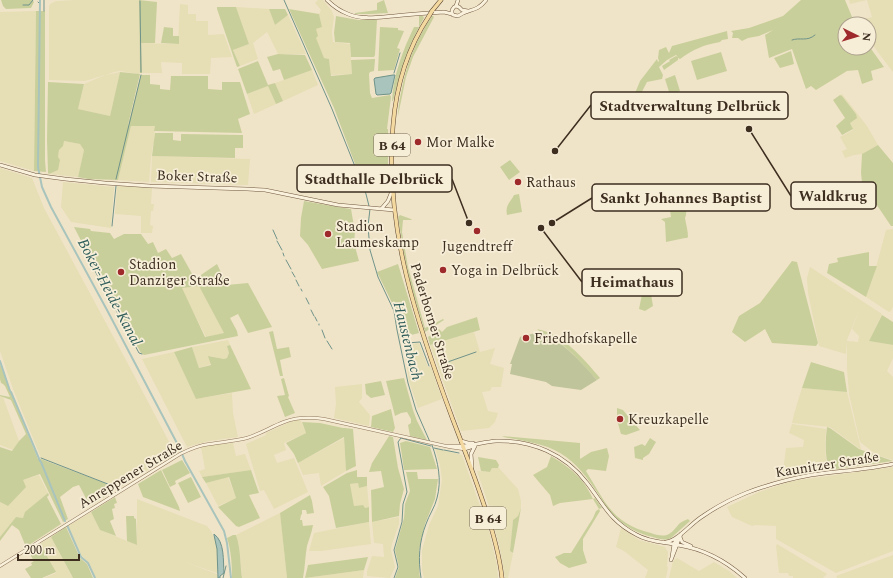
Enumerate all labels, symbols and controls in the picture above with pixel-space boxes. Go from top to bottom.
north arrow [837,16,877,56]
text: N [858,32,875,42]
callout: Stadtverwaltung Delbrück [591,92,788,119]
text: Stadtverwaltung Delbrück [599,95,781,118]
place label: Mor Malke [426,132,495,153]
road number: B 64 [374,134,410,156]
marker: Mor Malke [413,137,423,147]
street label: Boker Straße [156,165,238,188]
callout: Stadthalle Delbrück [297,165,452,192]
text: Stadthalle Delbrück [304,168,444,191]
place label: Rathaus [526,172,576,193]
marker: Rathaus [513,177,523,187]
callout: Waldkrug [791,182,876,209]
callout: Sankt Johannes Baptist [592,184,770,211]
text: Waldkrug [799,185,867,208]
text: Sankt Johannes Baptist [600,187,762,210]
place label: Stadion Laumeskamp [336,216,419,253]
marker: Jugendtreff [472,226,482,236]
marker: Stadion Laumeskamp [323,229,333,239]
water label: Boker-Heide-Kanal [71,234,148,350]
place label: Jugendtreff [442,236,514,257]
place label: Stadion Danziger Straße [129,254,230,291]
street label: Paderborner Straße [405,260,460,382]
place label: Yoga in Delbrück [451,260,559,281]
marker: Yoga in Delbrück [438,265,448,275]
marker: Stadion Danziger Straße [116,267,126,277]
callout: Heimathaus [582,269,682,296]
text: Heimathaus [590,271,674,294]
water label: Haustenbach [387,299,428,383]
place label: Friedhofskapelle [534,328,638,349]
marker: Friedhofskapelle [521,333,531,343]
place label: Kreuzkapelle [628,409,709,430]
marker: Kreuzkapelle [615,414,625,424]
street label: Anreppener Straße [74,435,186,514]
street label: Kaunitzer Straße [774,446,881,483]
road number: B 64 [470,507,506,529]
scale bar [18,536,79,562]
text: 200 m [24,541,55,560]

